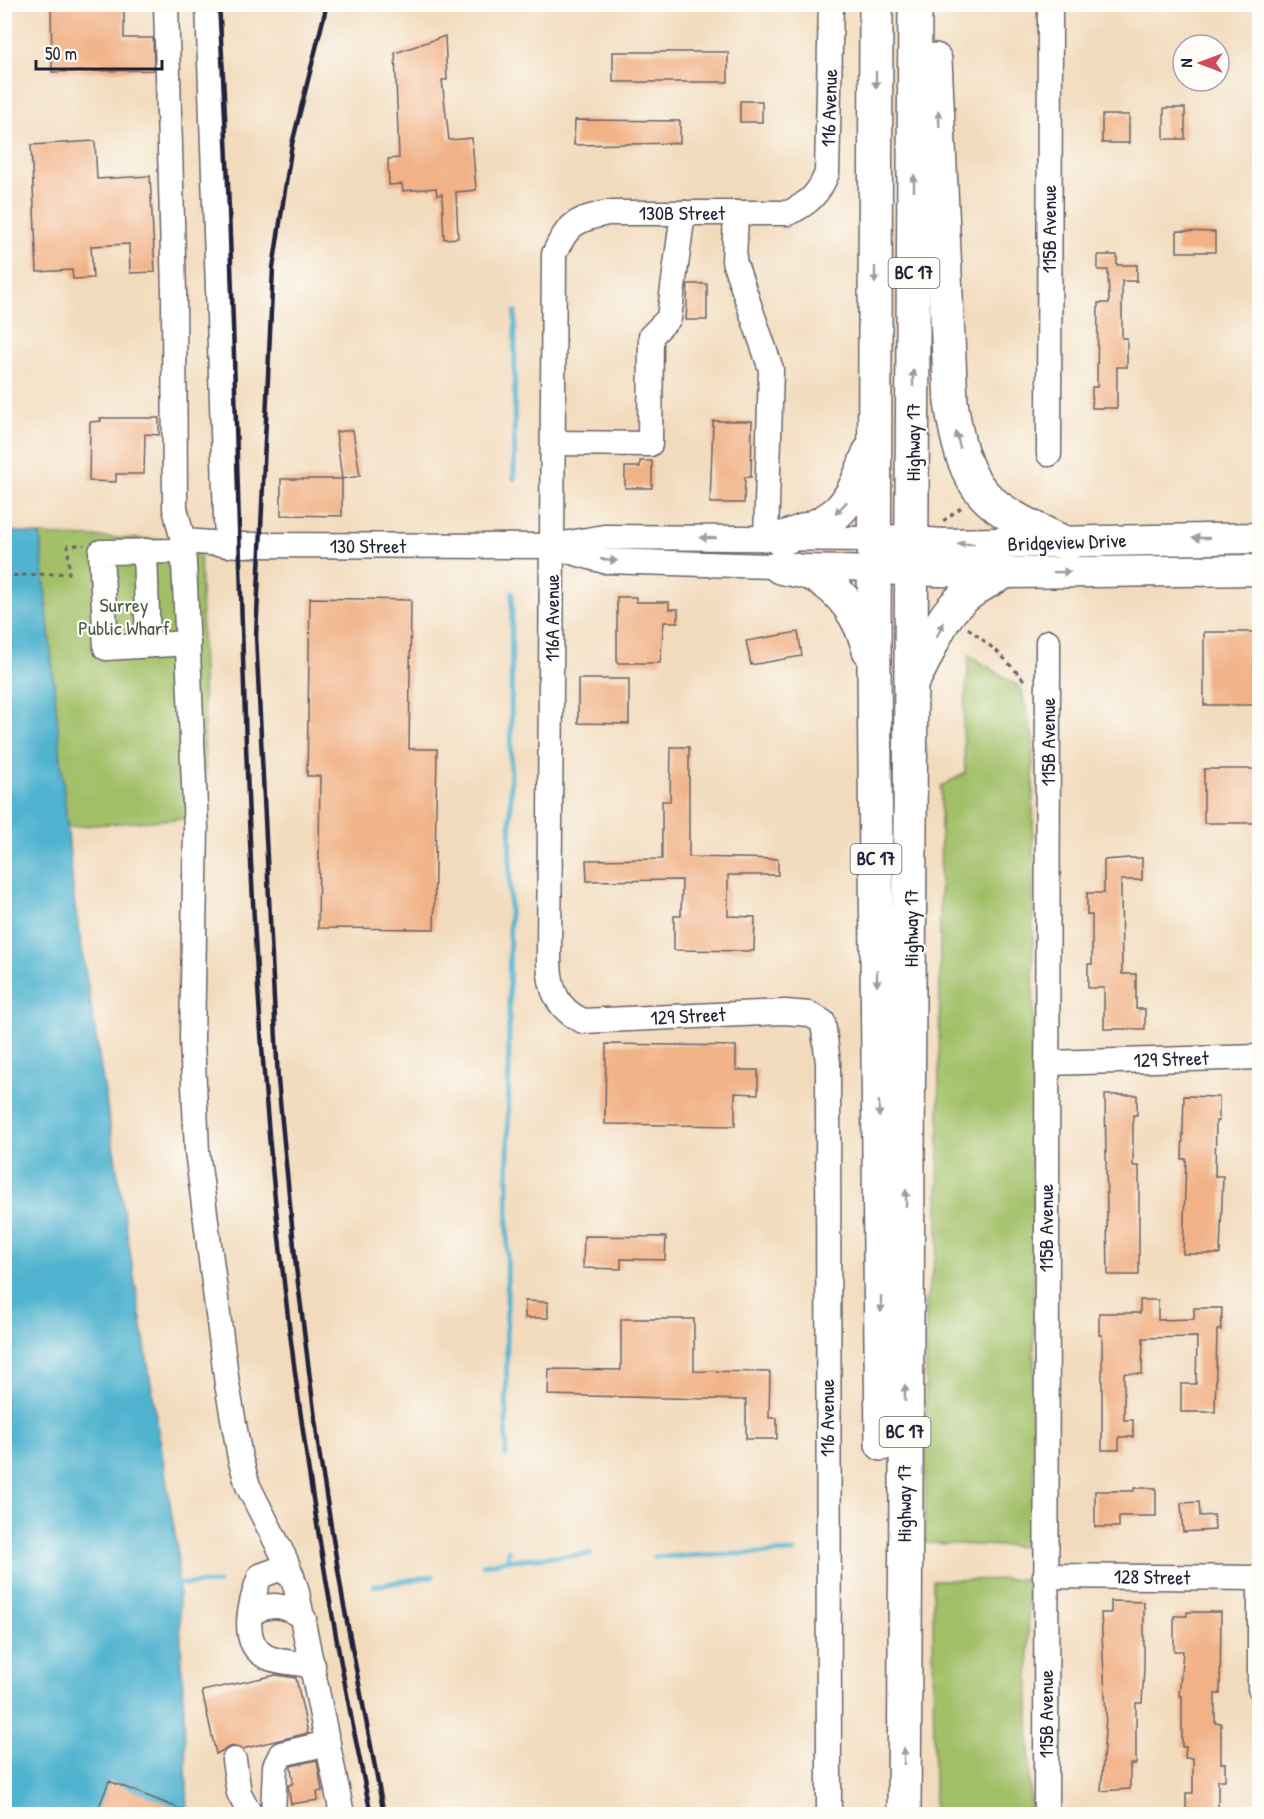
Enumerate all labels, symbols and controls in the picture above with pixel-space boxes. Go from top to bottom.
scale bar [36,33,162,71]
north arrow [1171,33,1231,93]
text: 50 m [45,41,77,66]
text: N [1175,58,1197,67]
street label: 116 Avenue [814,69,843,147]
one-way arrow [871,70,881,89]
one-way arrow [934,110,943,129]
one-way arrow [909,174,919,193]
street label: 115B Avenue [1035,185,1062,273]
street label: 130B Street [639,199,726,226]
road number: BC 17 [888,258,940,288]
one-way arrow [870,265,880,284]
one-way arrow [908,369,918,388]
street label: Highway 17 [899,403,926,481]
one-way arrow [952,430,962,449]
one-way arrow [834,500,848,514]
street label: Bridgeview Drive [1007,526,1127,557]
street label: 130 Street [330,532,407,559]
one-way arrow [698,533,717,543]
one-way arrow [1192,533,1211,543]
one-way arrow [957,539,976,549]
one-way arrow [599,555,618,565]
one-way arrow [1052,567,1071,577]
street label: 116A Avenue [538,574,565,662]
park label: Surrey Public Wharf [78,591,170,641]
one-way arrow [935,621,945,639]
street label: 115B Avenue [1034,698,1061,786]
road number: BC 17 [850,844,902,874]
street label: Highway 17 [897,889,924,967]
one-way arrow [872,968,882,987]
street label: 129 Street [650,1000,727,1031]
street label: 129 Street [1133,1044,1210,1073]
one-way arrow [874,1100,884,1119]
street label: 115B Avenue [1032,1184,1059,1272]
one-way arrow [901,1189,911,1208]
one-way arrow [876,1295,886,1314]
street label: 116 Avenue [813,1379,840,1457]
one-way arrow [900,1384,910,1403]
road number: BC 17 [880,1417,930,1447]
street label: Highway 17 [890,1464,917,1542]
street label: 128 Street [1114,1562,1192,1591]
street label: 115B Avenue [1032,1670,1059,1758]
one-way arrow [899,1746,909,1765]

